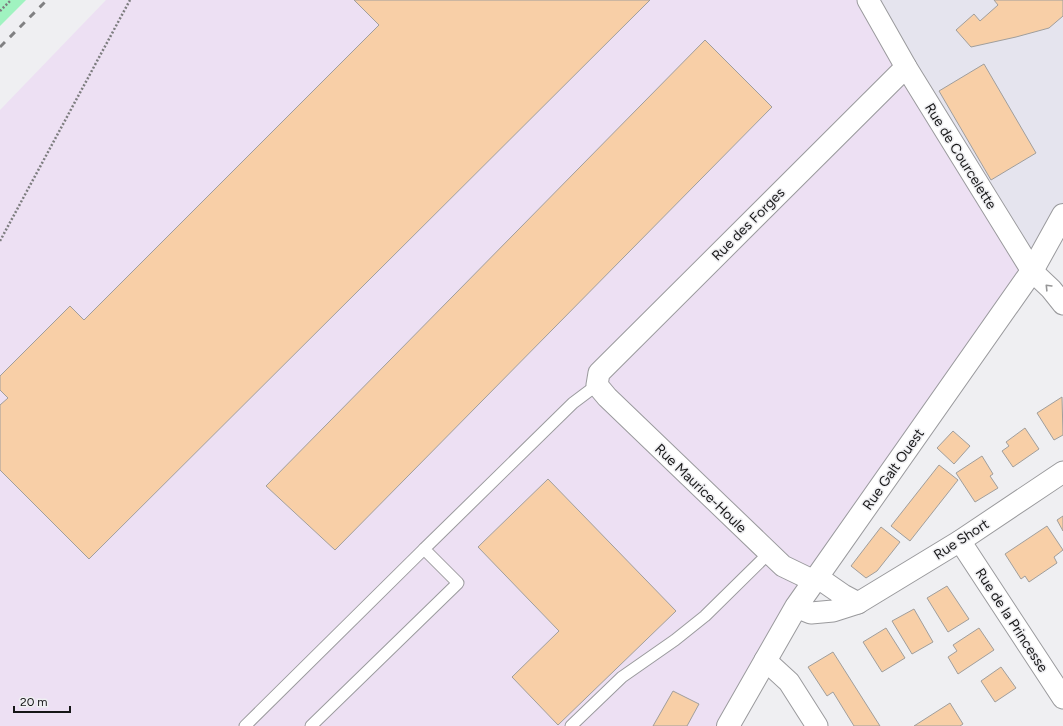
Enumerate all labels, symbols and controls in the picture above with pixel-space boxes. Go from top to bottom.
street label: Rue de Courcelette [921,100,1000,213]
street label: Rue des Forges [708,184,788,264]
one-way arrow [1045,284,1053,292]
street label: Rue Galt Ouest [859,425,928,513]
street label: Rue Maurice-Houle [651,440,750,537]
street label: Rue Short [931,515,992,563]
street label: Rue de la Princesse [972,565,1052,676]
scale bar [14,688,70,714]
text: 20 m [20,695,48,709]

